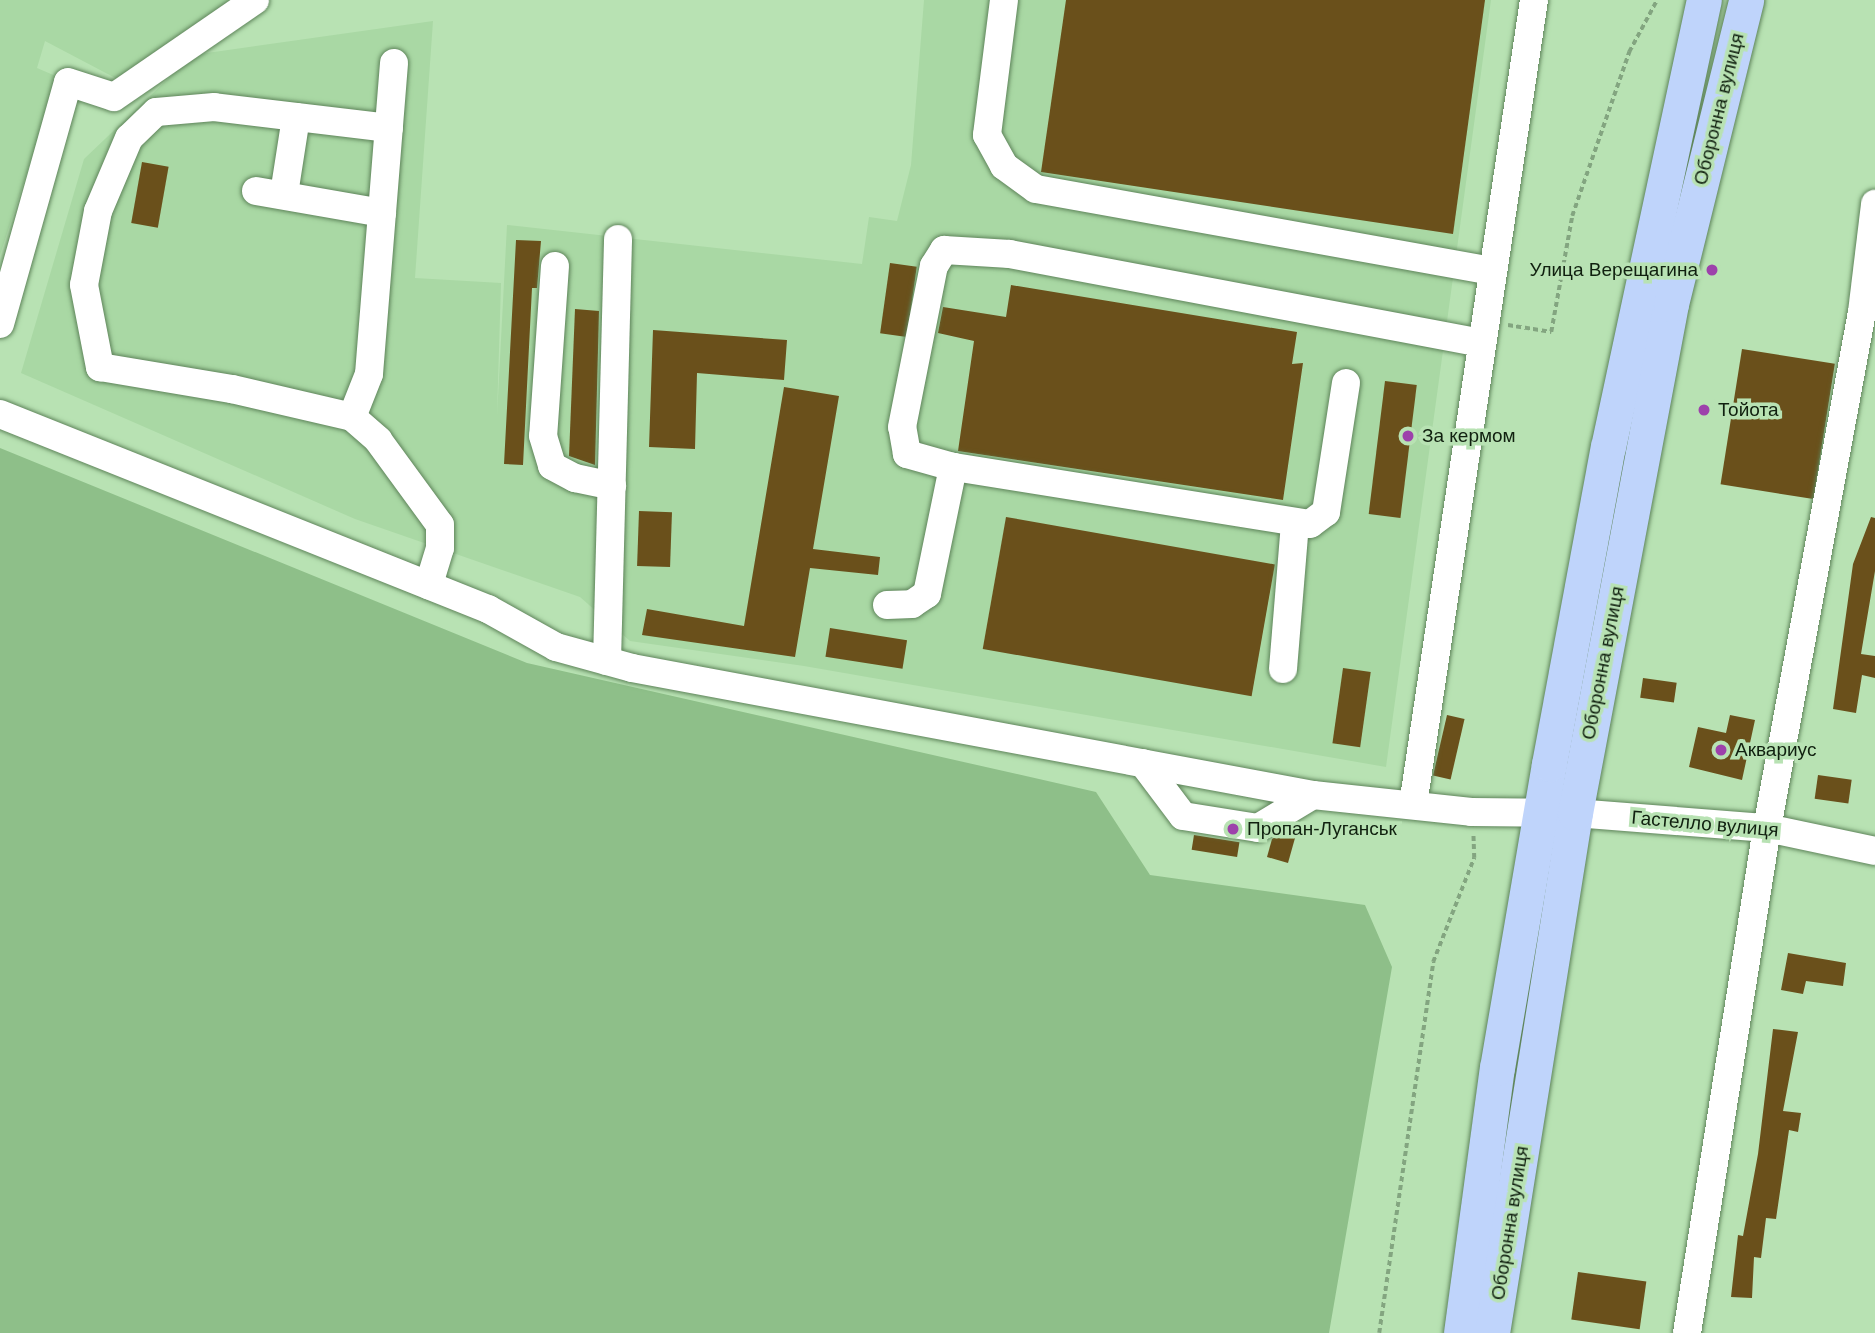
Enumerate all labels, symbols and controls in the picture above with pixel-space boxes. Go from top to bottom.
street label: Оборонна вулиця [1689,31,1749,187]
place label: Улица Верещагина [1530,259,1698,281]
marker: Улица Верещагина [1704,262,1720,278]
place label: Тойота [1718,399,1779,421]
marker: Тойота [1696,402,1712,418]
place label: За кермом [1422,425,1516,447]
marker: За кермом [1400,428,1416,444]
street label: Оборонна вулиця [1577,584,1629,742]
place label: Аквариус [1735,739,1816,761]
marker: Аквариус [1713,742,1729,758]
street label: Гастелло вулиця [1630,806,1780,842]
place label: Пропан-Луганськ [1247,818,1397,840]
marker: Пропан-Луганськ [1225,821,1241,837]
street label: Оборонна вулиця [1487,1144,1533,1302]

